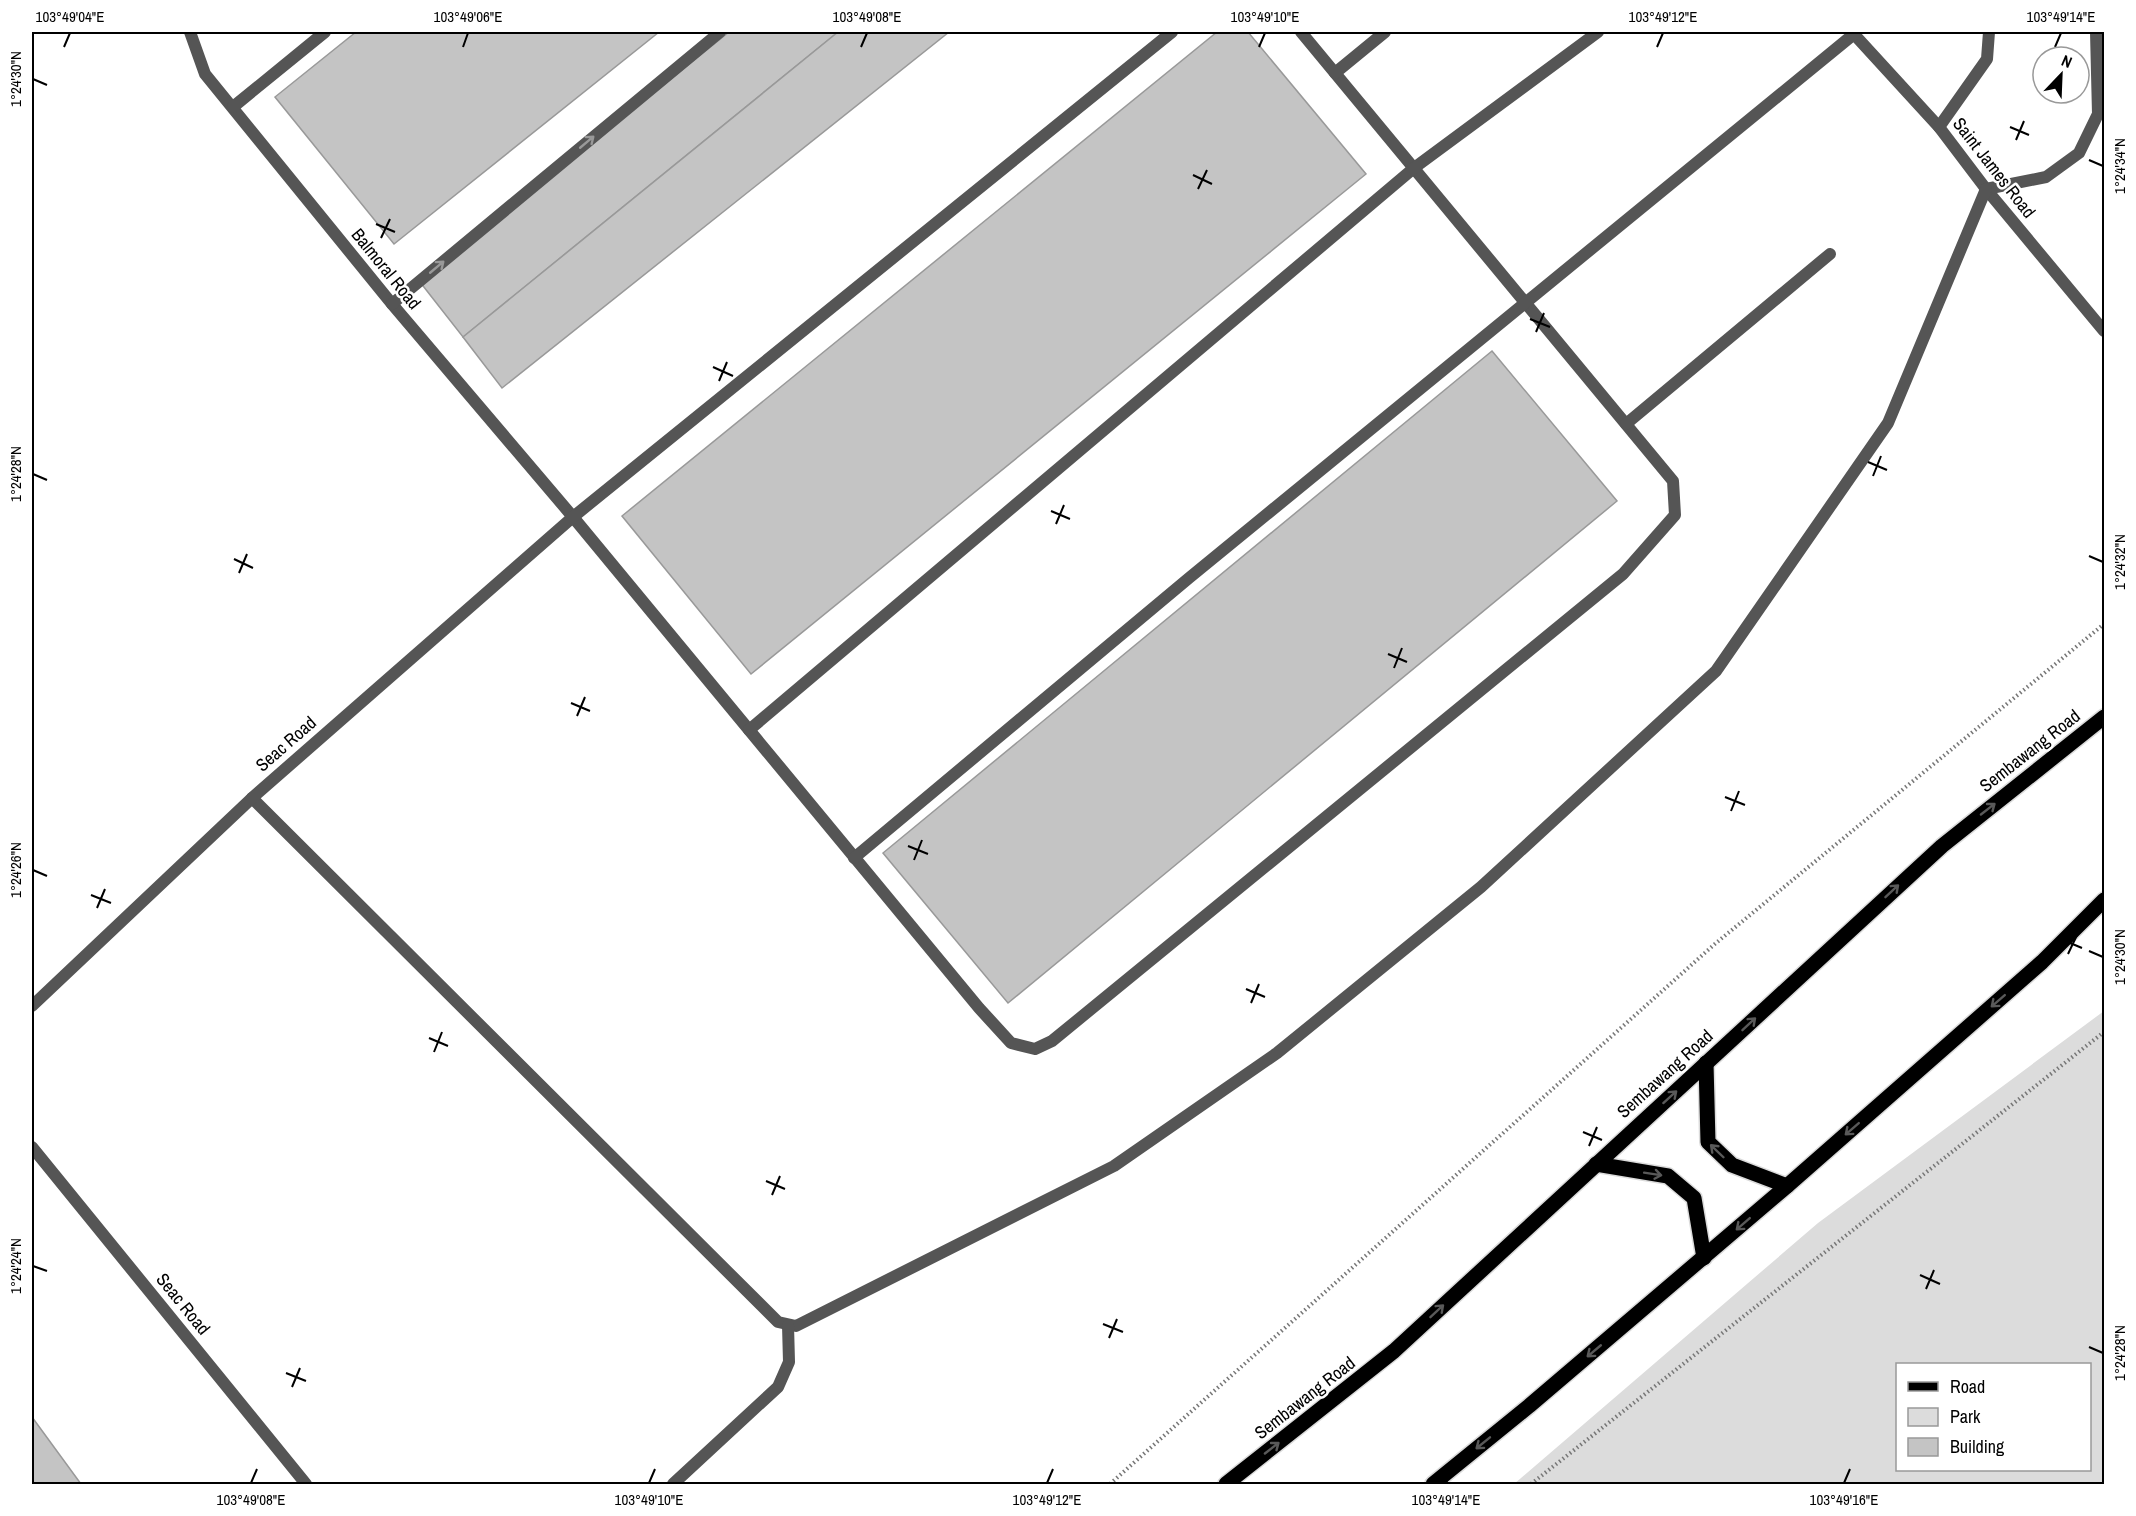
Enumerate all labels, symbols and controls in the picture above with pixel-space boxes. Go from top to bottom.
text: 103°49'04"E [36,6,104,27]
text: 103°49'06"E [434,6,502,27]
text: 103°49'08"E [833,6,901,27]
text: 103°49'10"E [1231,6,1299,27]
text: 103°49'12"E [1629,6,1697,27]
text: 103°49'14"E [2027,6,2095,27]
north arrow [2031,45,2091,105]
text: N [2058,49,2076,73]
text: 1°24'30"N [5,51,26,107]
street label: Saint James Road [1947,112,2042,223]
one-way arrow [578,136,594,149]
text: 1°24'34"N [2109,138,2130,194]
street label: Balmoral Road [346,223,427,314]
one-way arrow [429,260,444,274]
text: 1°24'28"N [5,446,26,502]
text: 1°24'32"N [2109,534,2130,590]
street label: Sembawang Road [1974,703,2085,798]
street label: Seac Road [250,710,321,777]
one-way arrow [1979,803,1995,816]
text: 1°24'26"N [5,842,26,898]
one-way arrow [1885,884,1900,898]
text: 1°24'30"N [2109,929,2130,985]
one-way arrow [1991,994,2006,1008]
one-way arrow [1742,1017,1757,1031]
street label: Sembawang Road [1611,1024,1718,1124]
one-way arrow [1662,1090,1677,1104]
one-way arrow [1845,1122,1860,1136]
one-way arrow [1710,1144,1725,1158]
one-way arrow [1643,1168,1663,1179]
one-way arrow [1736,1217,1751,1231]
text: 1°24'24"N [5,1238,26,1294]
street label: Seac Road [151,1267,216,1340]
one-way arrow [1430,1304,1445,1318]
text: 1°24'28"N [2109,1325,2130,1381]
one-way arrow [1586,1344,1602,1357]
street label: Sembawang Road [1249,1350,1360,1445]
legend [1896,1363,2091,1471]
text: Road [1950,1374,1985,1399]
text: Park [1950,1404,1981,1429]
text: Building [1950,1434,2005,1459]
one-way arrow [1476,1436,1492,1449]
one-way arrow [1264,1442,1280,1455]
text: 103°49'08"E [217,1489,285,1510]
text: 103°49'10"E [615,1489,683,1510]
text: 103°49'12"E [1013,1489,1081,1510]
text: 103°49'14"E [1412,1489,1480,1510]
text: 103°49'16"E [1810,1489,1878,1510]

